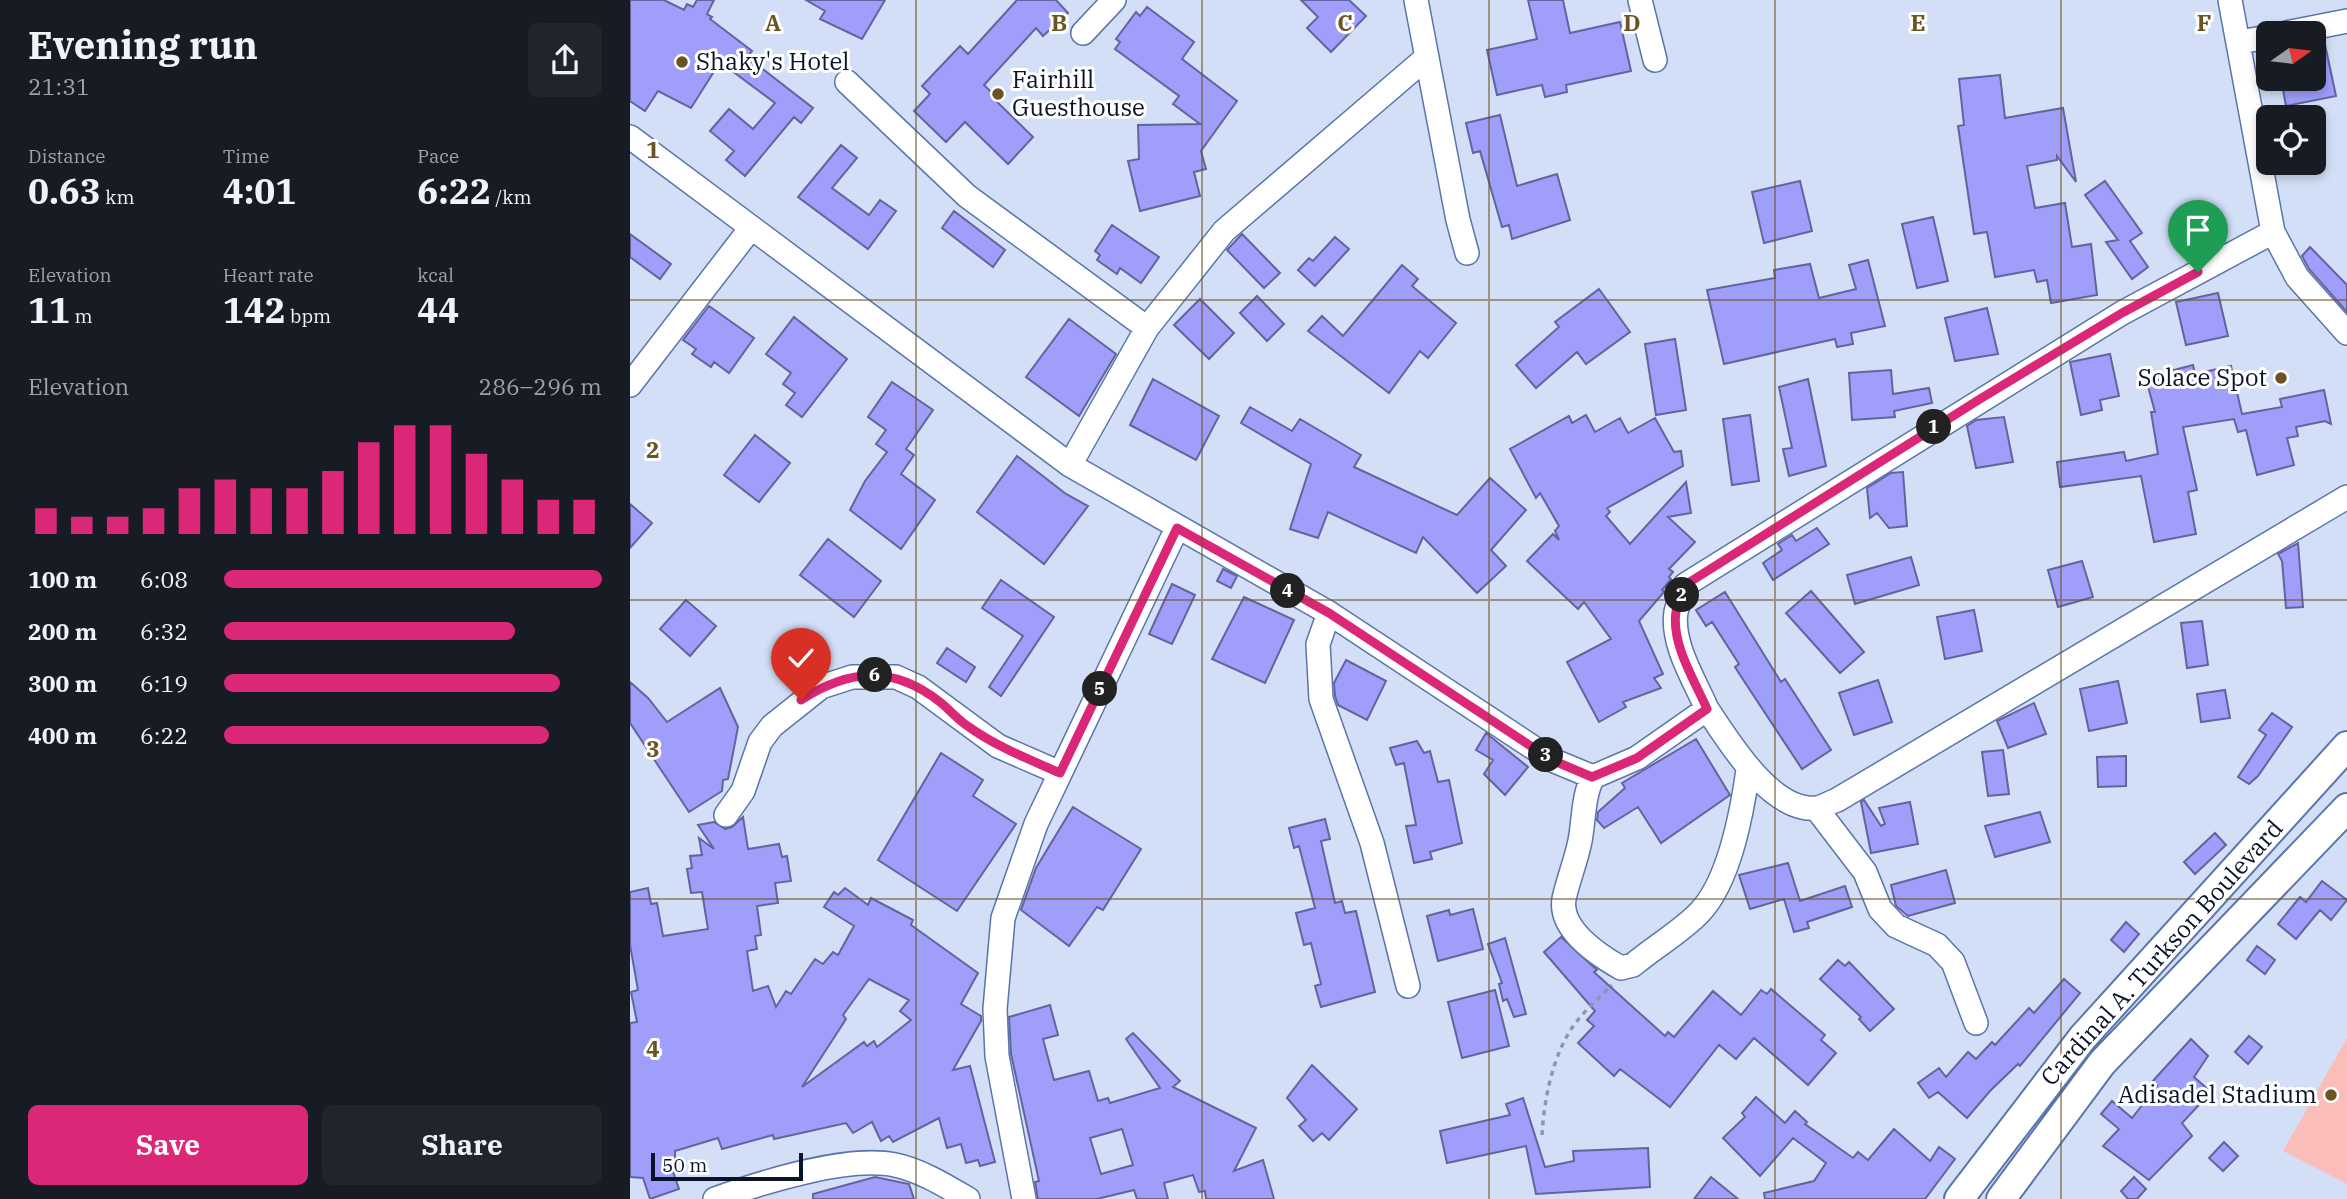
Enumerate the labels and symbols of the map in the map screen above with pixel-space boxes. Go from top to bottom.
text: A [765,7,781,37]
text: B [1051,7,1067,37]
text: C [1337,7,1353,37]
text: D [1623,7,1641,37]
text: E [1910,7,1926,37]
text: F [2197,7,2211,37]
north arrow [2256,21,2326,91]
place label: Shaky's Hotel [696,45,850,77]
marker: Shaky's Hotel [674,54,690,70]
place label: Fairhill Guesthouse [1012,63,1145,123]
marker: Fairhill Guesthouse [990,86,1006,102]
text: 1 [646,134,660,164]
pin [2168,200,2228,272]
place label: Solace Spot [2138,361,2267,393]
marker: Solace Spot [2273,370,2289,386]
pin: 1 [1916,410,1952,444]
text: 2 [646,434,660,464]
pin: 4 [1270,574,1306,608]
pin: 2 [1664,578,1700,612]
pin [771,628,831,700]
pin: 6 [858,658,892,692]
pin: 5 [1082,672,1118,706]
text: 3 [646,733,660,763]
pin: 3 [1528,738,1564,772]
street label: Cardinal A. Turkson Boulevard [2033,813,2289,1092]
text: 4 [646,1033,660,1063]
place label: Adisadel Stadium [2118,1078,2317,1110]
marker: Adisadel Stadium [2323,1087,2339,1103]
scale bar [651,1150,803,1182]

